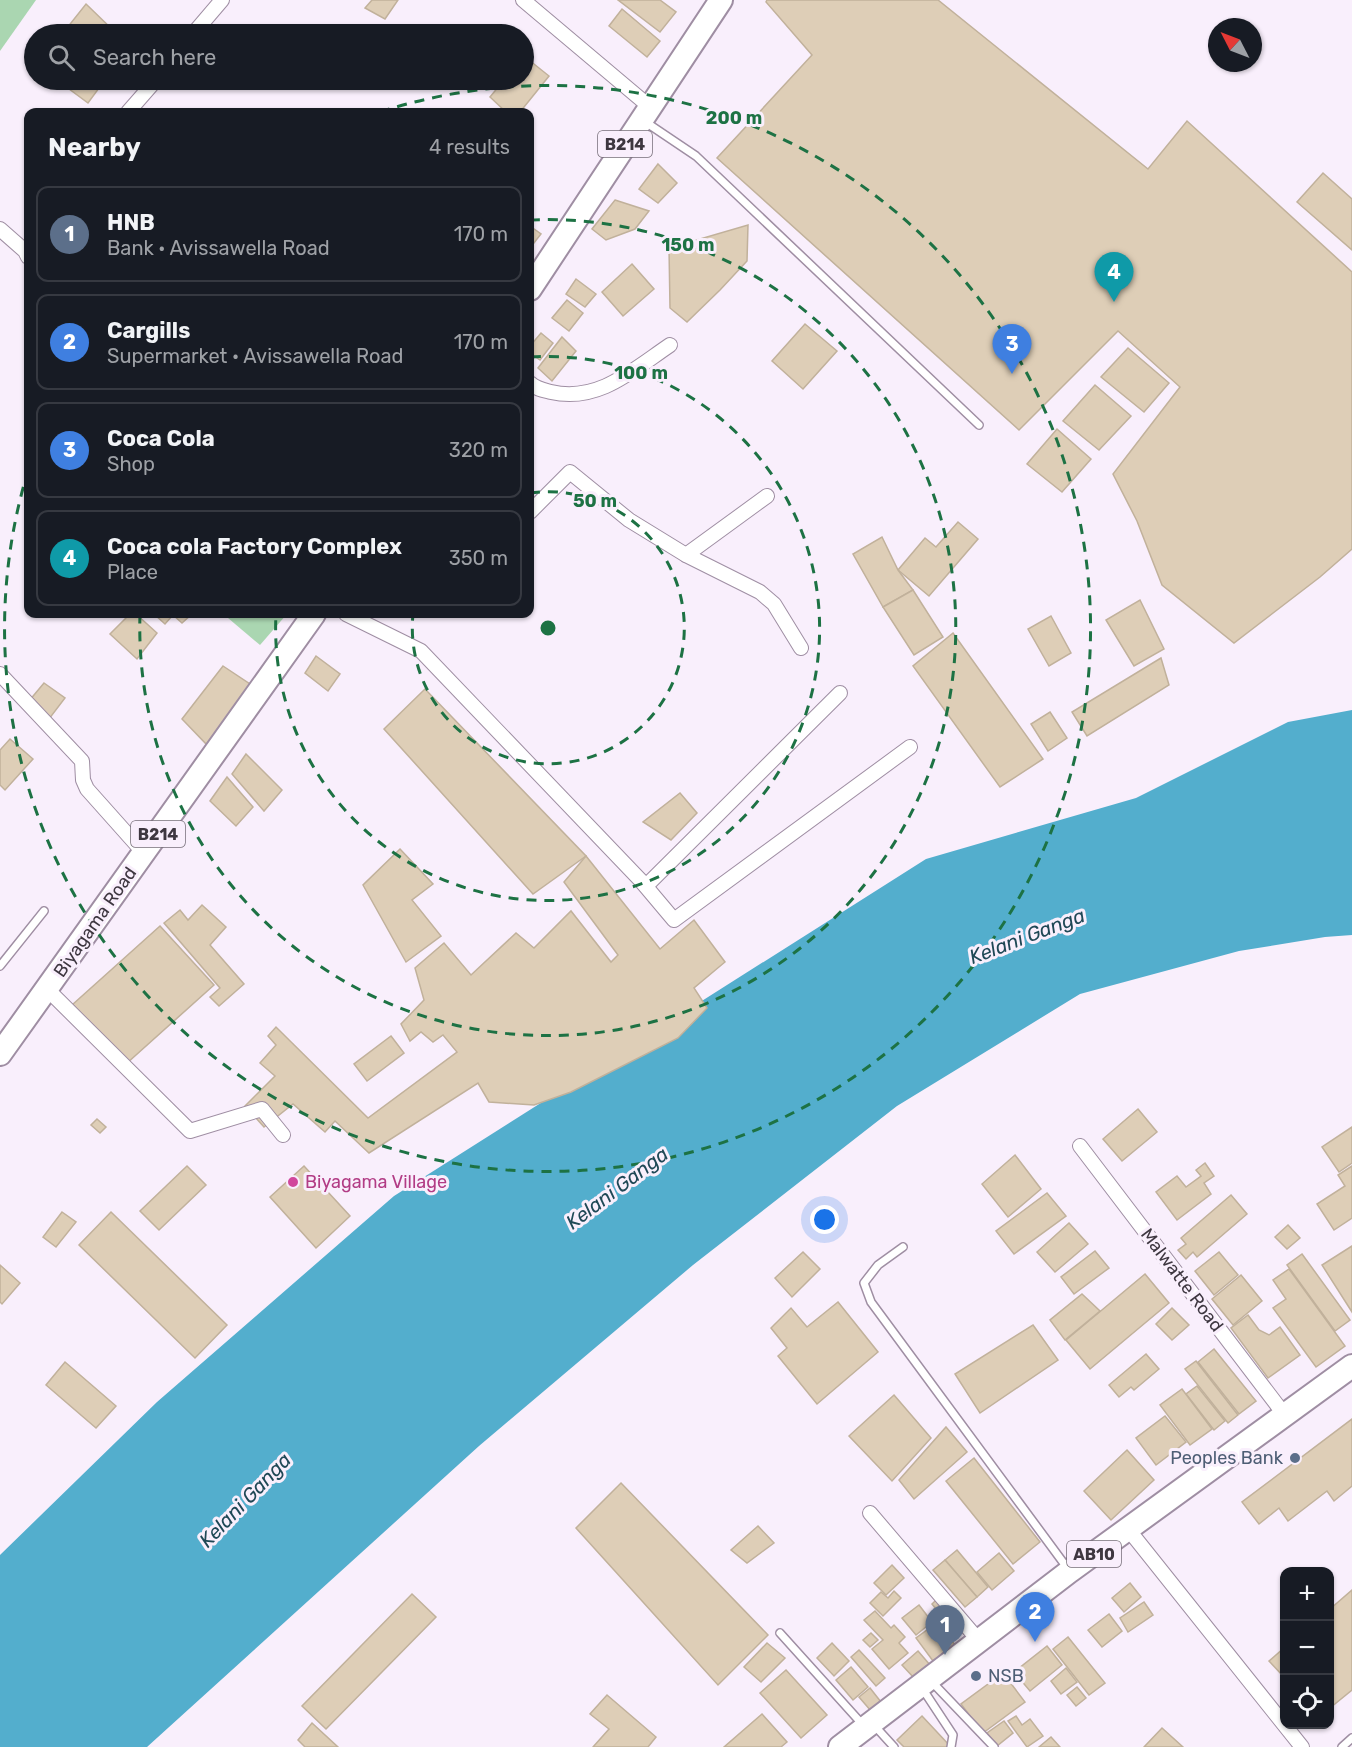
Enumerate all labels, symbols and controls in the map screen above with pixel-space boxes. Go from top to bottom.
north arrow [1208,18,1262,72]
search box [24,24,534,90]
icon: search [45,41,78,74]
text: Search here [93,44,216,71]
text: 200 m [706,107,762,129]
road number: B214 [598,131,652,157]
text: Nearby [48,132,141,163]
text: 4 results [429,135,510,159]
text: HNB [107,209,155,236]
text: 1 [65,222,74,246]
text: 170 m [454,222,508,246]
text: 150 m [661,234,715,256]
text: Bank · Avissawella Road [107,236,330,260]
pin: 4 [1094,252,1134,302]
text: Cargills [107,317,190,344]
pin: 3 [992,324,1032,374]
text: 2 [63,330,76,354]
text: 170 m [454,330,508,354]
text: Supermarket · Avissawella Road [107,344,403,368]
text: 100 m [614,362,668,384]
text: Coca Cola [107,425,215,452]
text: 3 [63,438,76,462]
text: 320 m [449,438,508,462]
text: Shop [107,452,155,476]
text: 50 m [573,490,617,512]
text: Coca cola Factory Complex [107,533,402,560]
text: 4 [63,546,76,570]
text: 350 m [449,546,508,570]
text: Place [107,560,158,584]
centre of rings [538,618,558,638]
road number: B214 [131,821,185,847]
street label: Biyagama Road [49,863,141,981]
water label: Kelani Ganga [966,903,1088,969]
water label: Kelani Ganga [561,1142,673,1234]
place label: Biyagama Village [305,1171,447,1193]
marker: Biyagama Village [286,1175,300,1189]
your location [810,1205,839,1234]
street label: Malwatte Road [1136,1224,1228,1336]
place label: Peoples Bank [1170,1447,1284,1469]
water label: Kelani Ganga [194,1448,296,1552]
marker: Peoples Bank [1288,1451,1302,1465]
road number: AB10 [1067,1541,1121,1567]
map controls [1280,1567,1334,1729]
button: + [1280,1567,1334,1621]
pin: 2 [1016,1592,1054,1642]
pin: 1 [926,1606,964,1655]
button: − [1280,1621,1334,1675]
place label: NSB [988,1665,1024,1687]
marker: NSB [969,1669,983,1683]
button: locate [1280,1675,1334,1729]

